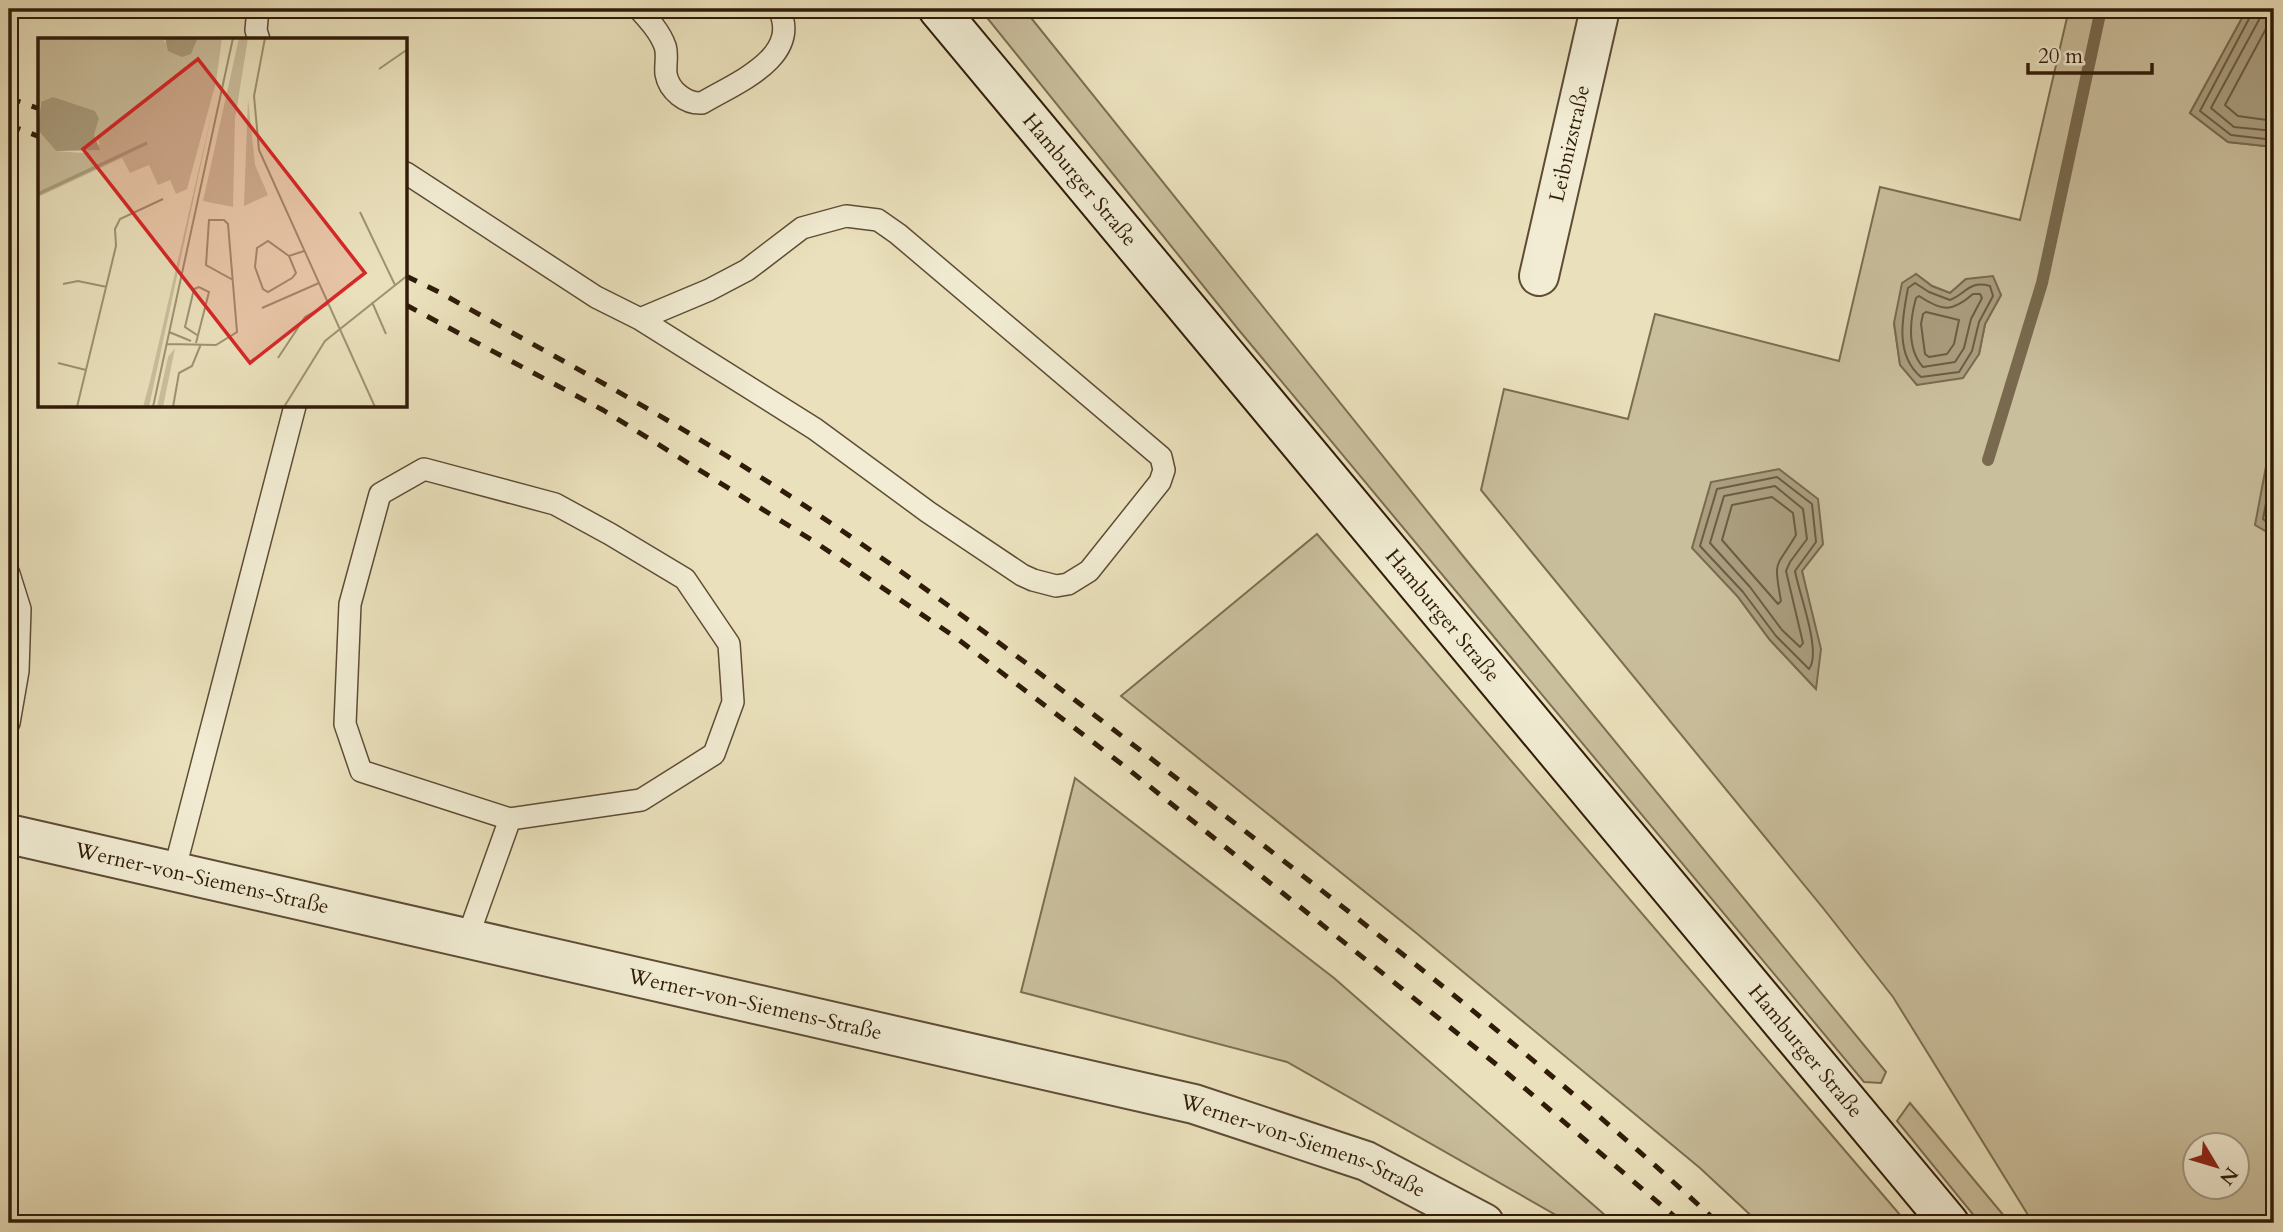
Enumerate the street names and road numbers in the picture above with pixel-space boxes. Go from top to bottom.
street label: Leibnizstraße [1542,82,1597,205]
street label: Hamburger Straße [1016,107,1144,252]
street label: Hamburger Straße [1379,542,1507,688]
street label: Werner-von-Siemens-Straße [71,835,332,921]
street label: Werner-von-Siemens-Straße [624,961,885,1047]
street label: Hamburger Straße [1742,978,1870,1124]
street label: Werner-von-Siemens-Straße [1177,1087,1431,1204]

